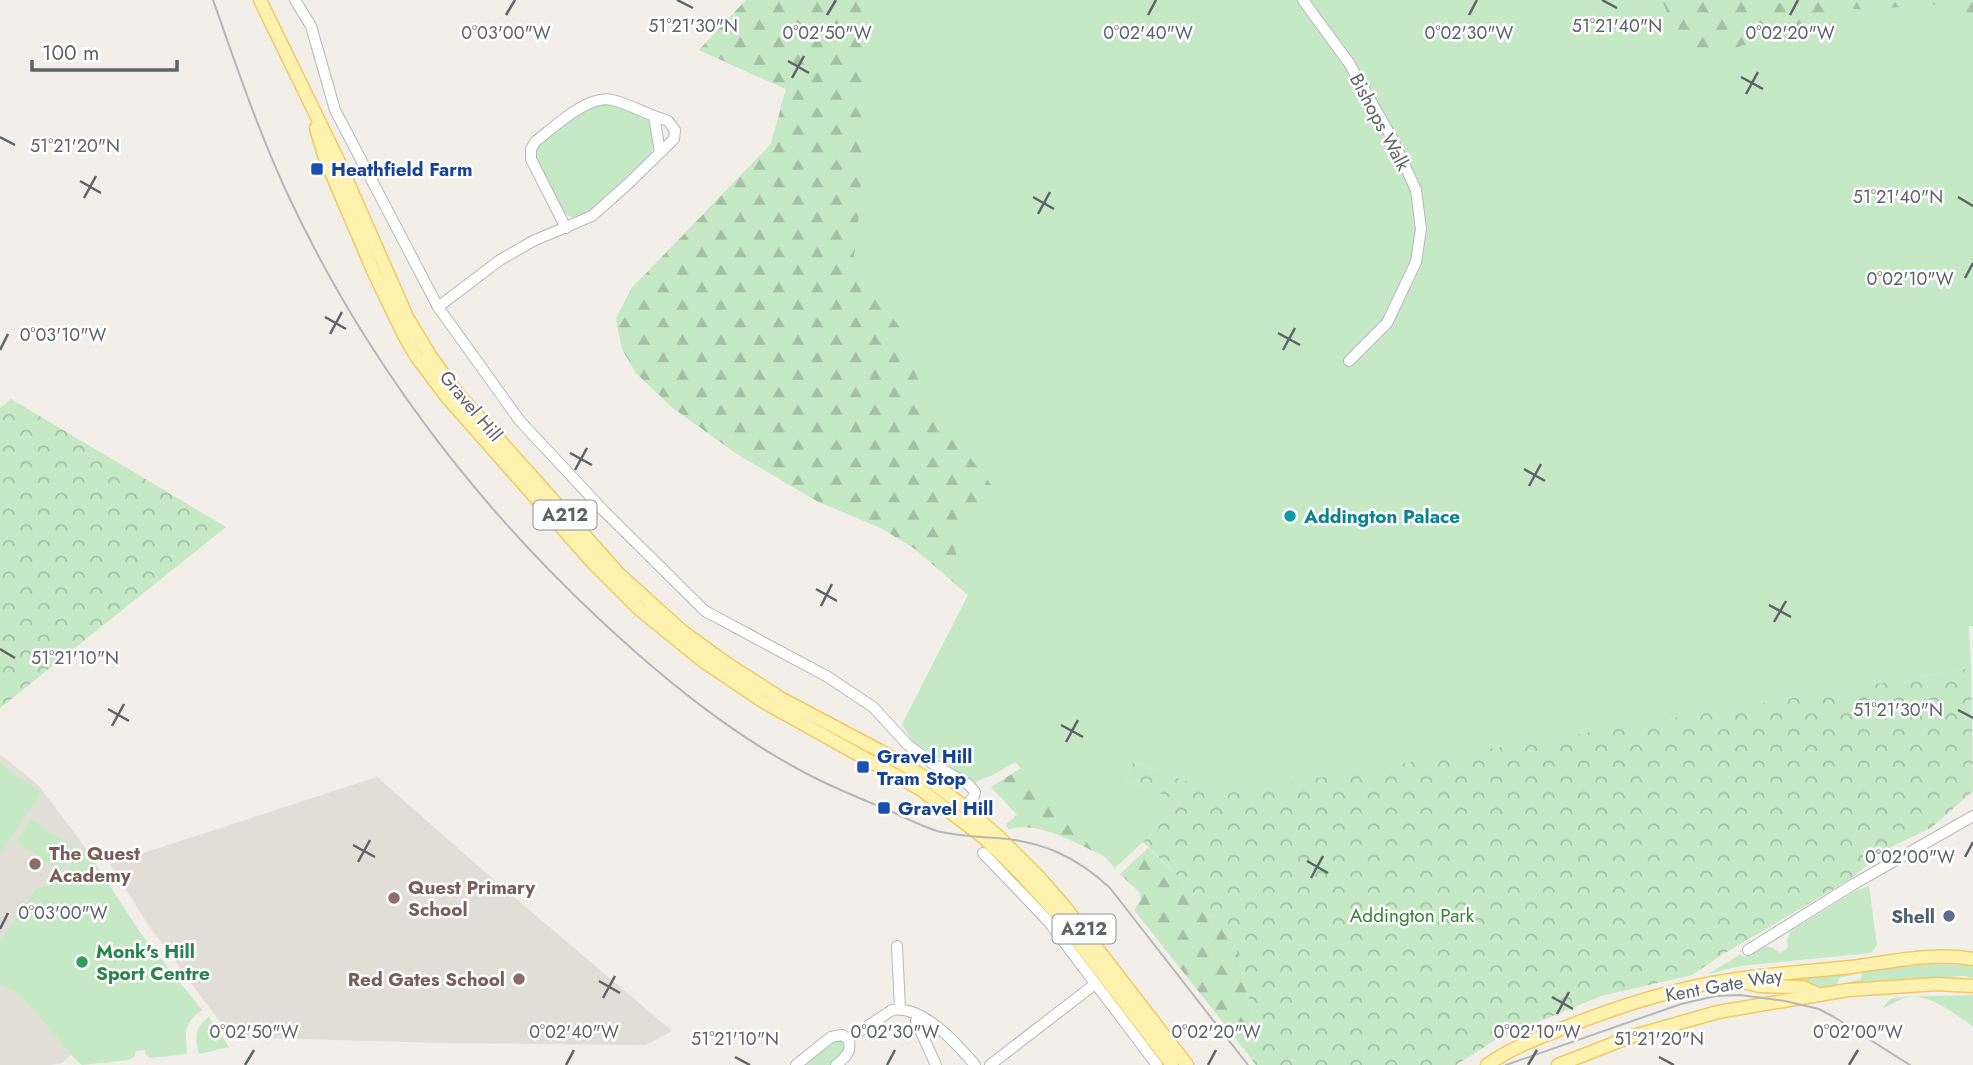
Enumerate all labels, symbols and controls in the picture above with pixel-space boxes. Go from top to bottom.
text: 51°21'30"N [648,13,738,39]
text: 51°21'40"N [1572,13,1662,39]
text: 0°03'00"W [461,20,551,46]
text: 0°02'50"W [782,20,872,46]
text: 0°02'40"W [1103,20,1193,46]
text: 0°02'30"W [1425,20,1514,46]
text: 0°02'20"W [1745,20,1835,46]
scale bar [32,28,177,72]
text: 100 m [42,38,99,68]
street label: Bishops Walk [1343,69,1417,176]
text: 51°21'20"N [30,133,120,159]
place label: Heathfield Farm [331,156,473,183]
marker: Heathfield Farm [309,161,325,177]
text: 51°21'40"N [1853,184,1943,210]
text: 0°02'10"W [1866,266,1954,292]
text: 0°03'10"W [20,322,107,348]
street label: Gravel Hill [433,365,509,447]
road number: A212 [534,500,596,530]
place label: Addington Palace [1303,503,1460,530]
marker: Addington Palace [1282,508,1298,524]
text: 51°21'10"N [31,645,119,671]
text: 51°21'30"N [1853,697,1943,723]
place label: Gravel Hill Tram Stop [877,743,972,792]
marker: Gravel Hill Tram Stop [855,759,871,775]
place label: Gravel Hill [898,795,993,822]
marker: Gravel Hill [876,800,892,816]
place label: The Quest Academy [48,840,140,889]
text: 0°02'00"W [1865,844,1955,870]
marker: The Quest Academy [27,856,43,872]
place label: Quest Primary School [408,874,536,923]
marker: Quest Primary School [386,890,402,906]
text: 0°03'00"W [18,900,108,926]
park label: Addington Park [1350,902,1475,929]
place label: Shell [1891,903,1935,930]
marker: Shell [1941,908,1957,924]
road number: A212 [1052,914,1116,944]
place label: Monk's Hill Sport Centre [96,938,210,987]
marker: Monk's Hill Sport Centre [74,954,90,970]
street label: Kent Gate Way [1663,961,1785,1009]
place label: Red Gates School [348,966,505,993]
marker: Red Gates School [511,971,527,987]
text: 0°02'50"W [209,1019,299,1045]
text: 0°02'40"W [529,1019,619,1045]
text: 0°02'30"W [851,1019,940,1045]
text: 0°02'20"W [1171,1019,1261,1045]
text: 0°02'10"W [1493,1019,1581,1045]
text: 0°02'00"W [1813,1019,1903,1045]
text: 51°21'10"N [691,1026,779,1052]
text: 51°21'20"N [1614,1026,1704,1052]

